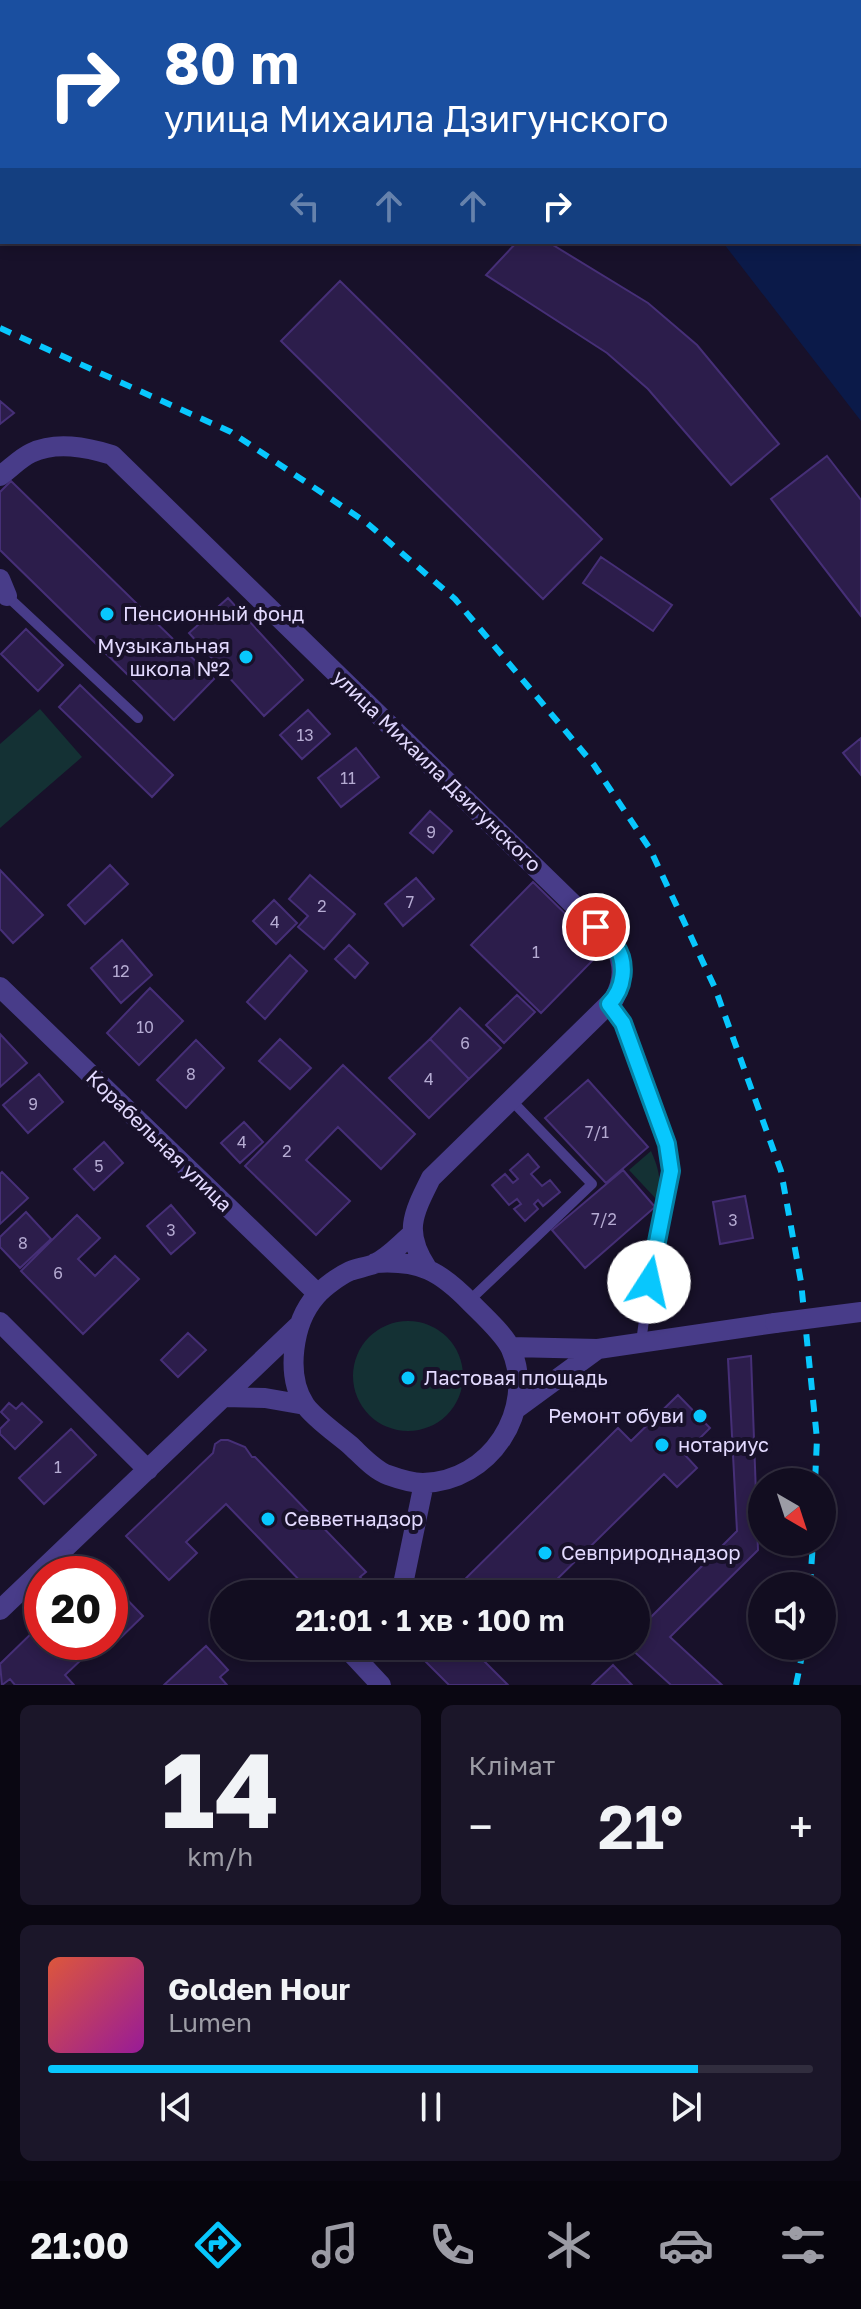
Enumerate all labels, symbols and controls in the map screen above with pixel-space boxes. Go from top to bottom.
text: 80 m [164,29,299,96]
icon: right [32,32,136,136]
text: улица Михаила Дзигунского [164,97,669,140]
icon: left [283,184,327,228]
icon: ahead [367,184,411,228]
icon: ahead [451,184,495,228]
icon: right [535,184,579,228]
place label: Пенсионный фонд [123,601,304,625]
marker: Пенсионный фонд [98,605,116,623]
place label: Музыкальная школа №2 [97,633,230,680]
marker: Музыкальная школа №2 [237,648,255,666]
street label: улица Михаила Дзигунского [329,664,547,876]
house number: 13 [296,725,314,745]
house number: 11 [340,768,356,788]
house number: 9 [426,822,436,842]
house number: 7 [406,892,414,912]
pin [562,893,630,961]
house number: 2 [317,896,327,916]
icon: arrive [574,905,618,949]
house number: 4 [270,912,280,932]
house number: 1 [532,942,540,962]
house number: 12 [112,961,130,981]
house number: 10 [136,1017,154,1037]
house number: 6 [460,1033,470,1053]
house number: 8 [186,1064,196,1084]
street label: Корабельная улица [82,1065,238,1216]
house number: 4 [424,1069,434,1089]
house number: 9 [28,1094,38,1114]
house number: 7/1 [585,1122,609,1142]
house number: 4 [237,1132,247,1152]
house number: 2 [282,1141,292,1161]
house number: 5 [94,1156,104,1176]
house number: 7/2 [591,1209,617,1229]
house number: 3 [728,1210,738,1230]
house number: 3 [166,1220,176,1240]
house number: 8 [18,1233,28,1253]
position arrow [607,1240,691,1324]
house number: 6 [53,1263,63,1283]
place label: Ластовая площадь [424,1365,608,1389]
marker: Ластовая площадь [399,1369,417,1387]
place label: Ремонт обуви [548,1403,684,1427]
marker: Ремонт обуви [691,1407,709,1425]
place label: нотариус [678,1432,769,1456]
marker: нотариус [653,1436,671,1454]
house number: 1 [54,1457,62,1477]
north arrow [748,1468,836,1556]
map controls [748,1468,836,1660]
place label: Севветнадзор [284,1506,423,1530]
marker: Севветнадзор [259,1510,277,1528]
place label: Севприроднадзор [561,1540,741,1564]
marker: Севприроднадзор [536,1544,554,1562]
speed limit sign: 20 [24,1556,128,1660]
button: sound [748,1572,836,1660]
text: 21:01 · 1 хв · 100 m [295,1602,565,1638]
text: 14 [161,1726,280,1851]
text: Клімат [469,1750,555,1781]
text: 21° [598,1790,683,1862]
text: − [469,1800,493,1853]
text: + [789,1800,813,1853]
text: km/h [187,1841,253,1872]
text: Golden Hour [168,1971,350,2007]
text: Lumen [168,2007,252,2038]
icon: previous [154,2085,198,2129]
icon: pause [409,2085,453,2129]
icon: next [664,2085,708,2129]
icon: directions [190,2217,246,2273]
icon: music [307,2217,363,2273]
icon: phone [424,2217,480,2273]
icon: climate [541,2217,597,2273]
icon: car [658,2217,714,2273]
icon: filters [775,2217,831,2273]
text: 21:00 [30,2224,129,2267]

